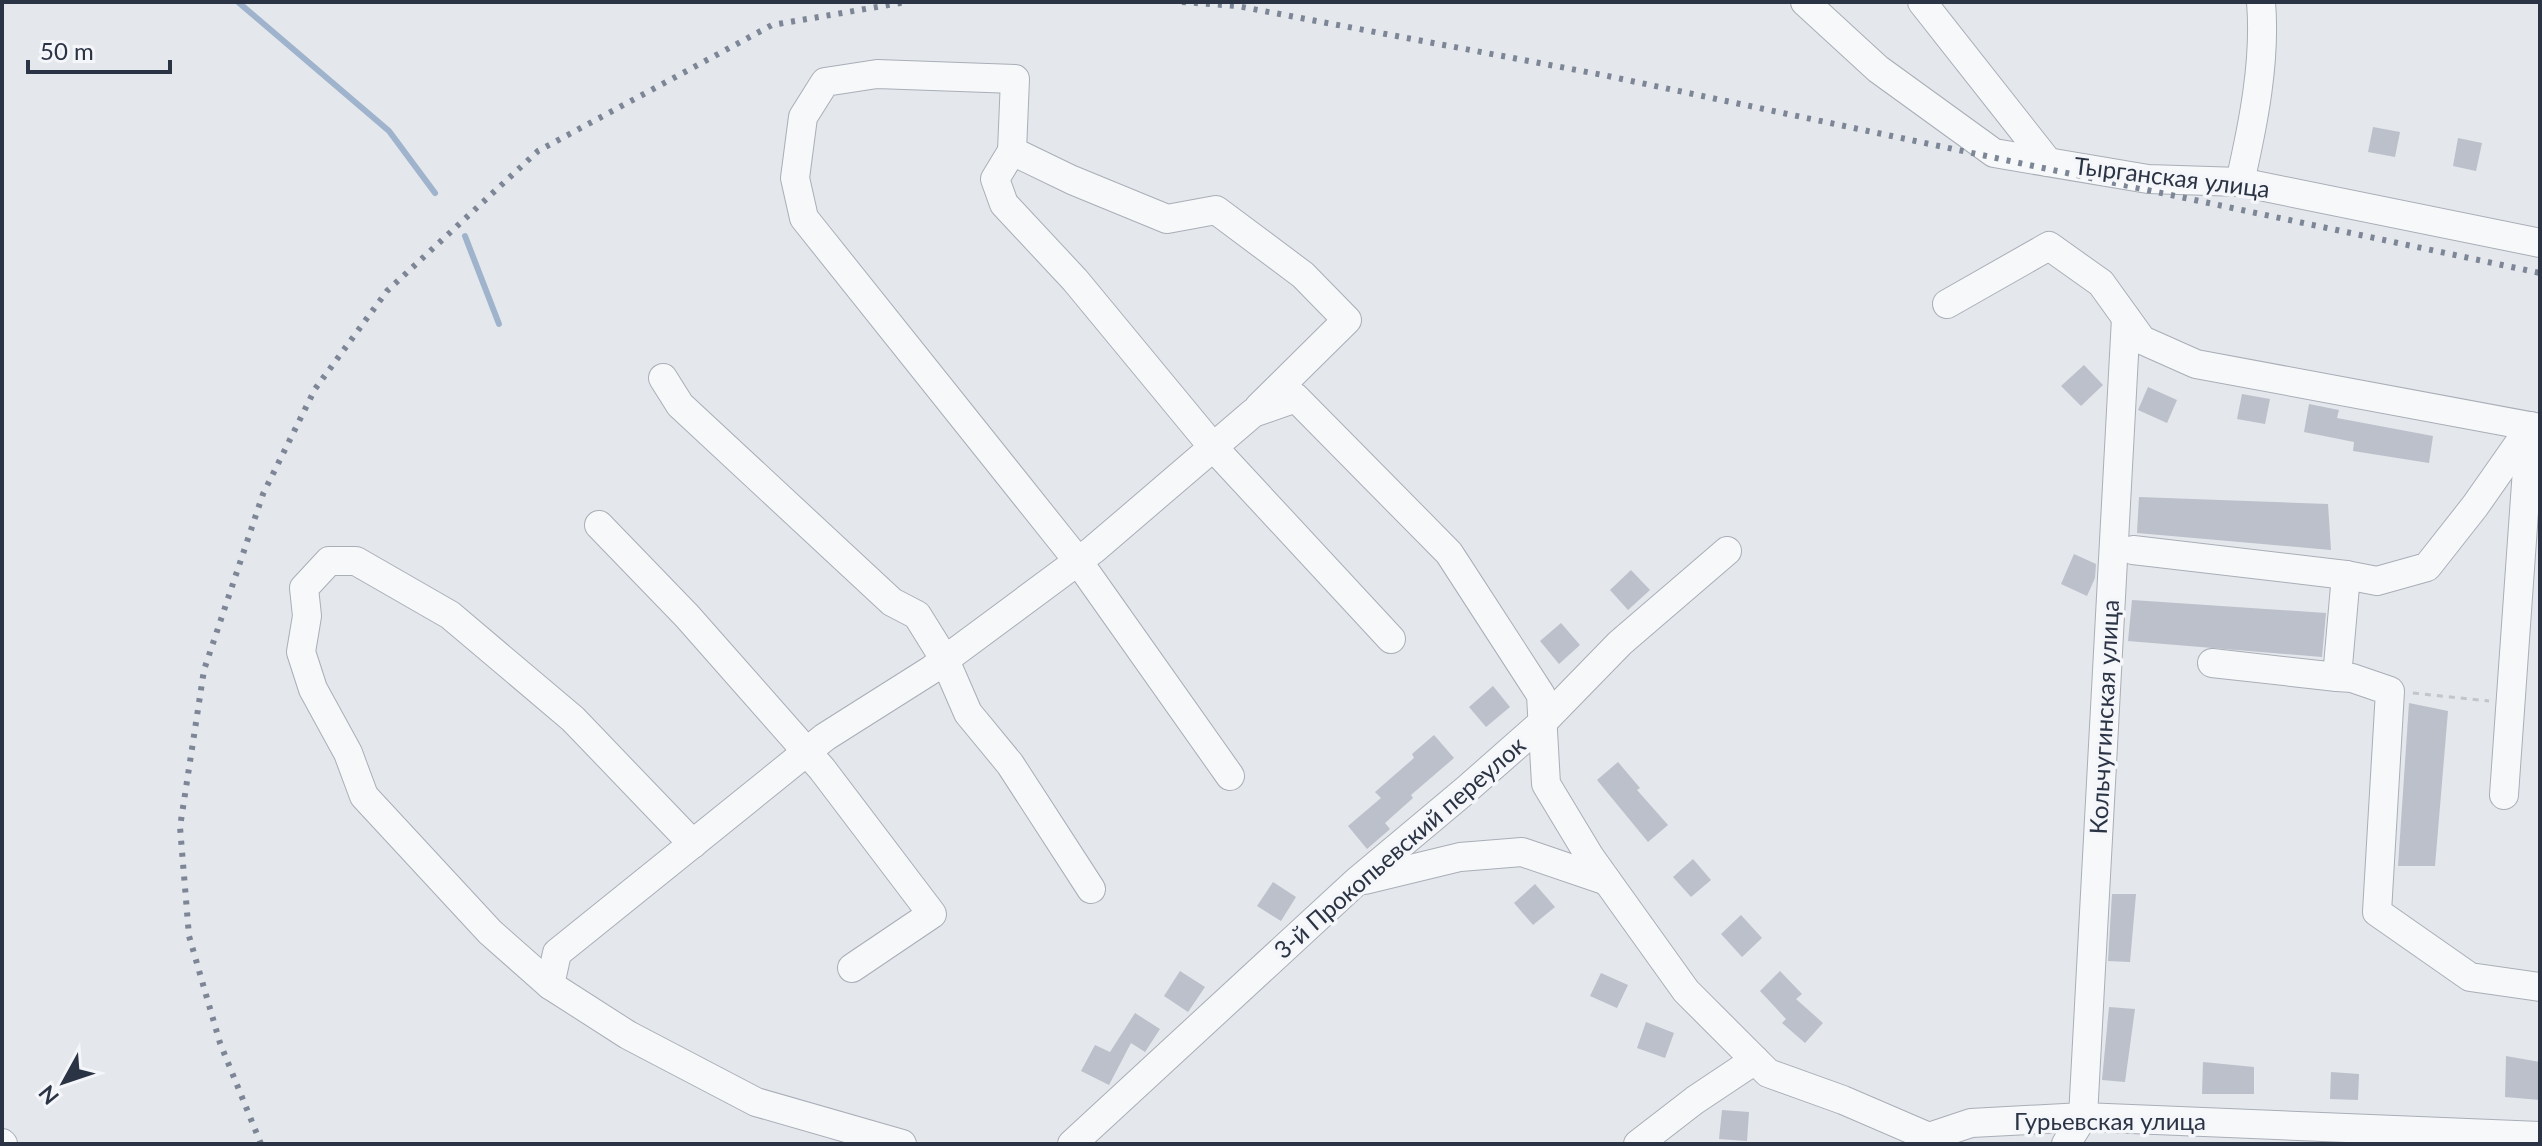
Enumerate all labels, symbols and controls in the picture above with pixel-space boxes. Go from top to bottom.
scale bar [28,24,170,74]
text: 50 m [40,36,94,65]
street label: Тырганская улица [2073,150,2272,203]
street label: Кольчугинская улица [2083,599,2124,835]
street label: 3-й Прокопьевский переулок [1267,729,1531,964]
north arrow [24,1042,104,1122]
text: N [33,1080,64,1110]
street label: Гурьевская улица [2014,1106,2206,1135]

